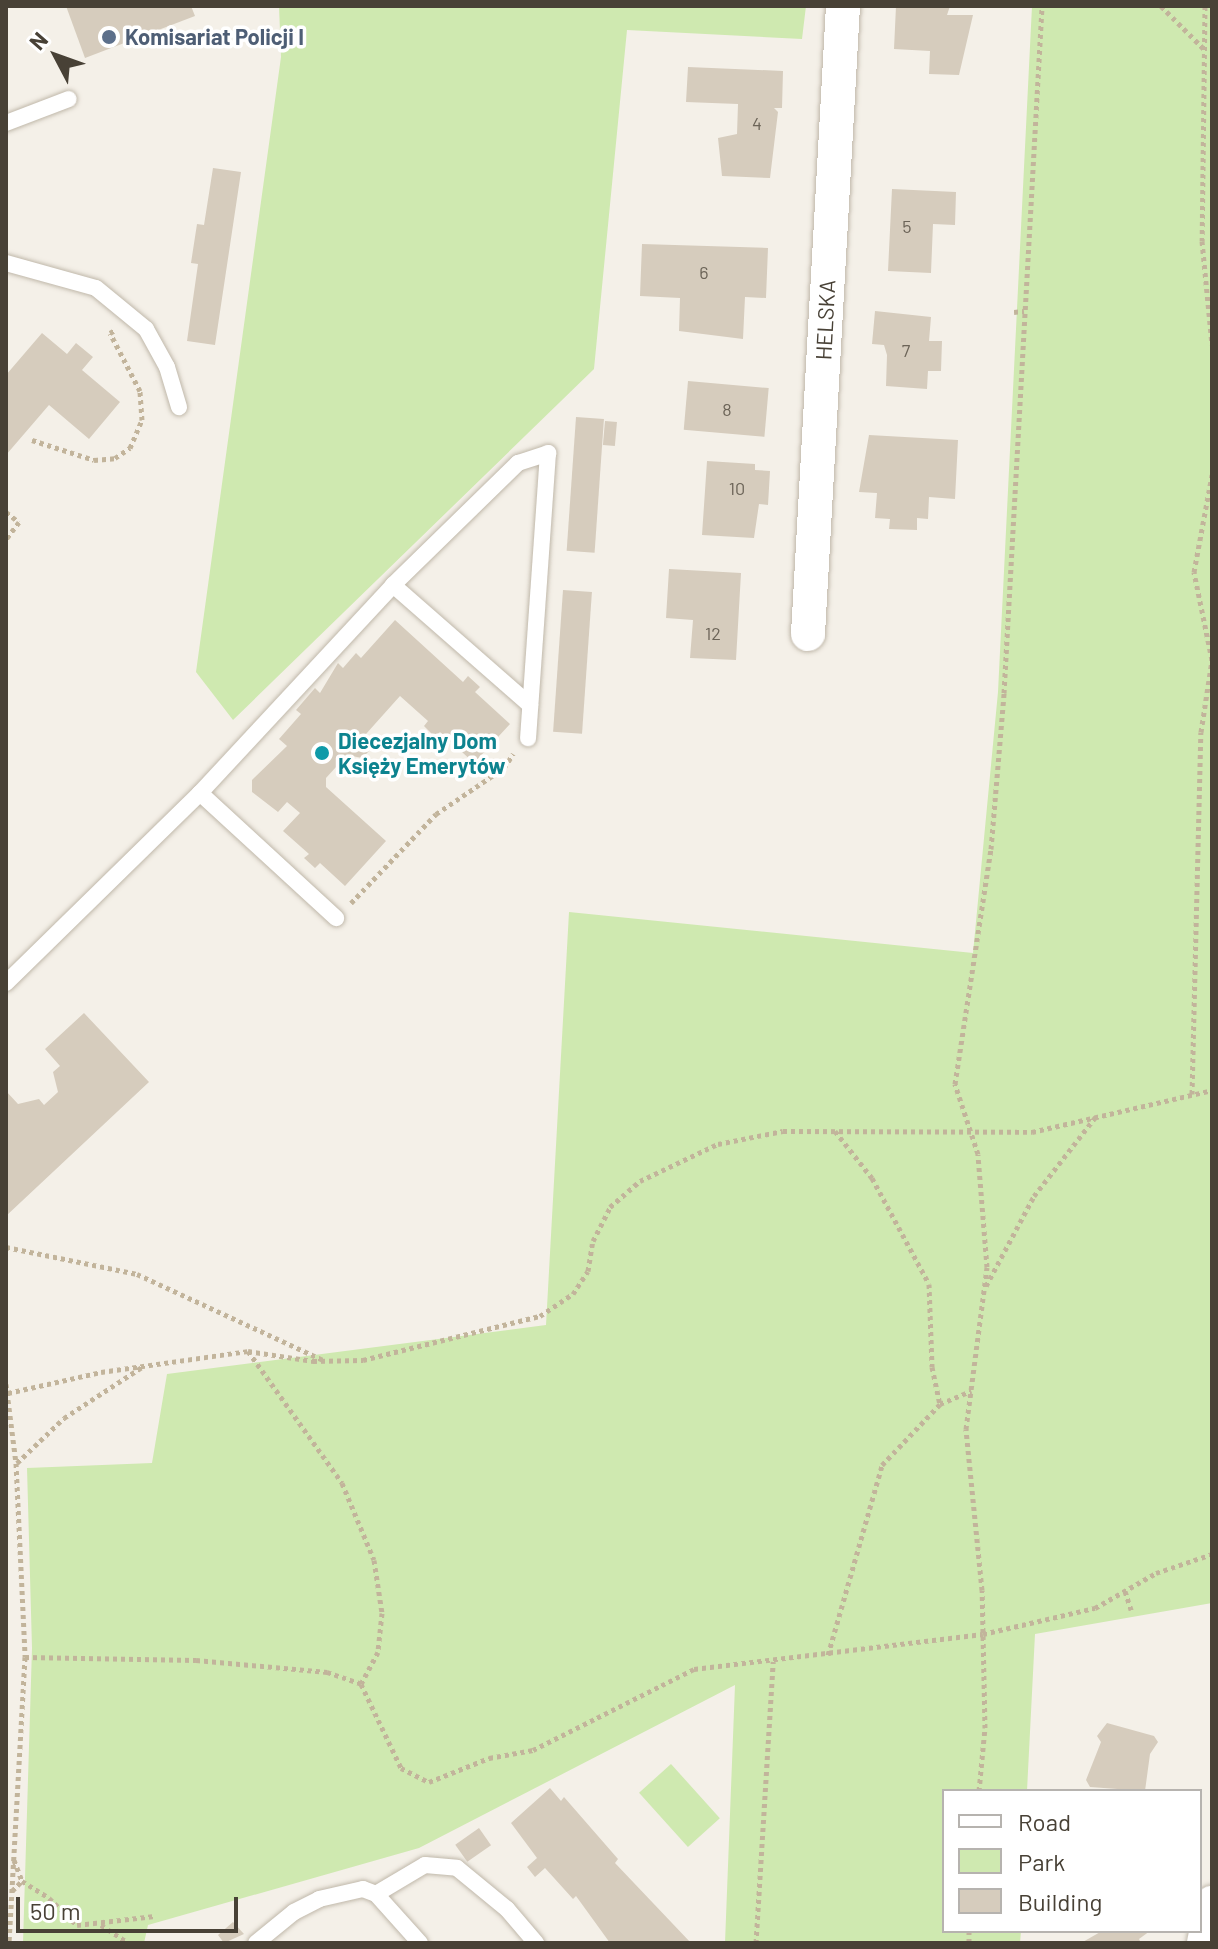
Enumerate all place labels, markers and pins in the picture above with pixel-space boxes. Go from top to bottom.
place label: Komisariat Policji I [125,24,304,50]
marker: Komisariat Policji I [100,28,118,46]
place label: Diecezjalny Dom Księży Emerytów [338,727,506,778]
marker: Diecezjalny Dom Księży Emerytów [313,744,331,762]

